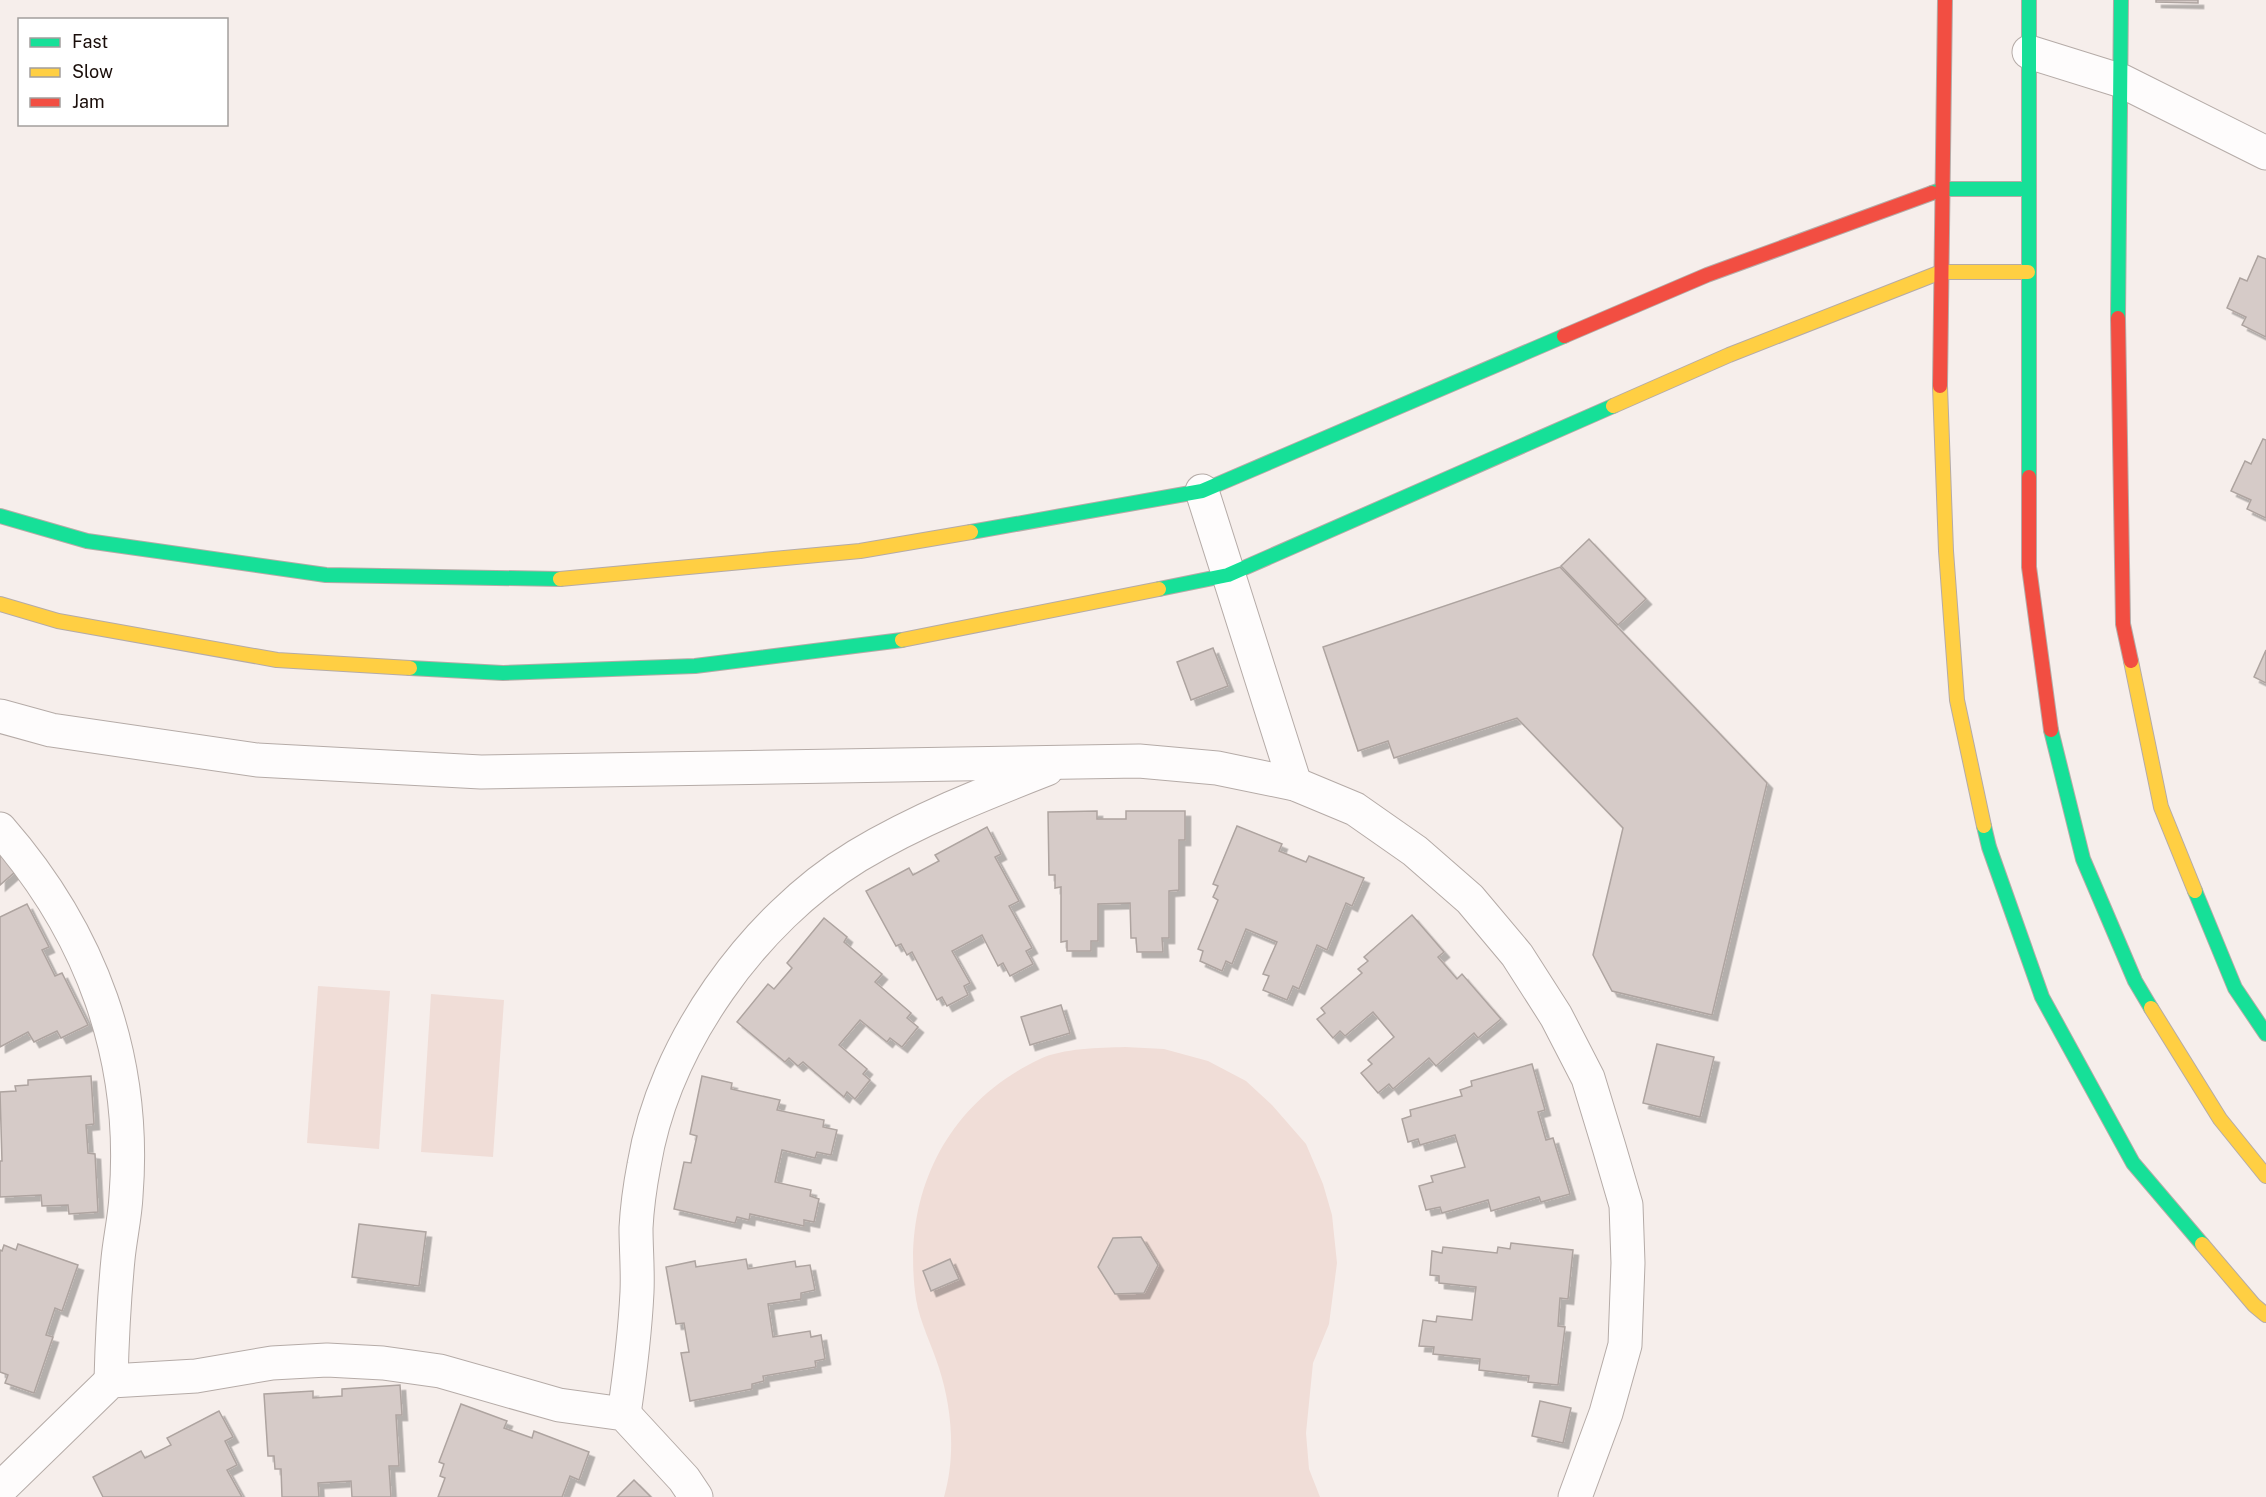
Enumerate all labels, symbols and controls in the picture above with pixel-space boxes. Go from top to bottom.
legend [18,18,228,126]
text: Fast [72,31,108,52]
text: Slow [72,61,113,82]
text: Jam [72,91,105,112]

